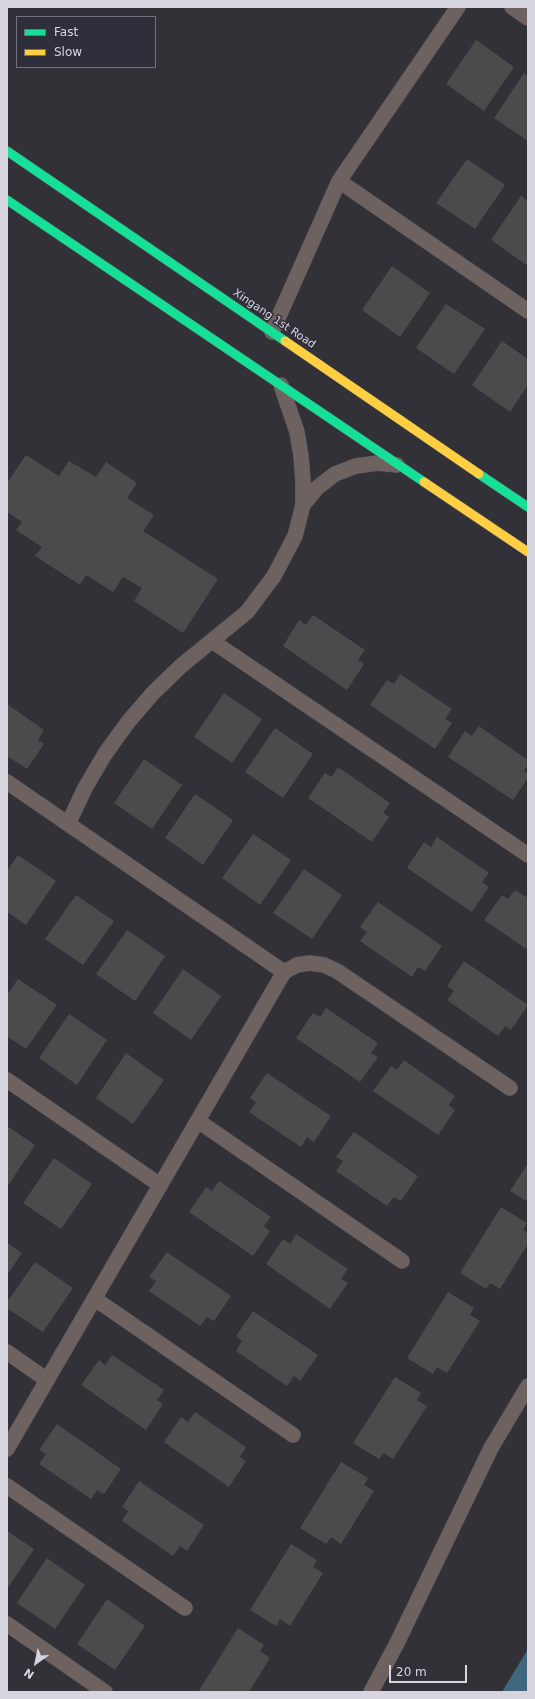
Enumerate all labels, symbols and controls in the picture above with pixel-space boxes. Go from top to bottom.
legend [16,16,156,68]
text: Fast [54,25,78,39]
text: Slow [54,45,82,59]
street label: Xingang 1st Road [230,286,318,352]
north arrow [16,1643,56,1683]
scale bar [391,1657,469,1683]
text: 20 m [396,1665,427,1679]
text: N [22,1666,37,1681]

